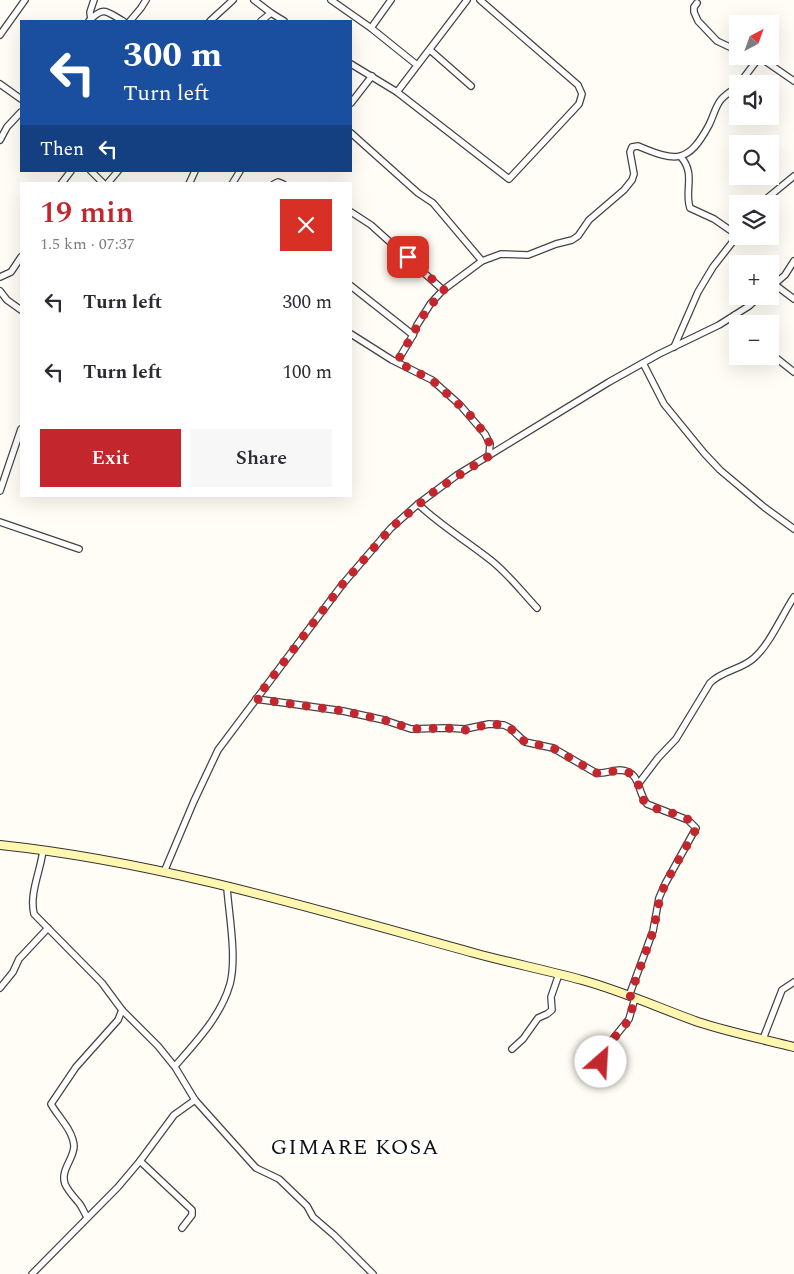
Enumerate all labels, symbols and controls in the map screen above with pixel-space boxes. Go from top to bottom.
north arrow [729,15,779,65]
map controls [729,15,779,365]
text: 300 m [123,29,222,82]
icon: left [40,40,105,105]
button: sound [729,75,779,125]
text: Turn left [123,77,209,110]
text: Then [40,135,84,164]
icon: left [94,135,122,163]
button: search [729,135,779,185]
text: 19 min [40,190,134,236]
button: layers [729,195,779,245]
button: close [280,199,332,251]
text: 1.5 km · 07:37 [40,232,135,256]
pin [387,236,429,278]
icon: arrive [394,243,422,271]
button: + [729,255,779,305]
icon: left [40,288,68,316]
text: Turn left [83,288,162,317]
text: 300 m [282,288,332,317]
button: − [729,315,779,365]
icon: left [40,358,68,386]
text: Turn left [83,358,162,387]
text: 100 m [282,358,332,387]
button: Exit [40,429,181,487]
button: Share [191,429,332,487]
position arrow [574,1035,626,1087]
district label: GIMARE KOSA [270,1131,440,1164]

